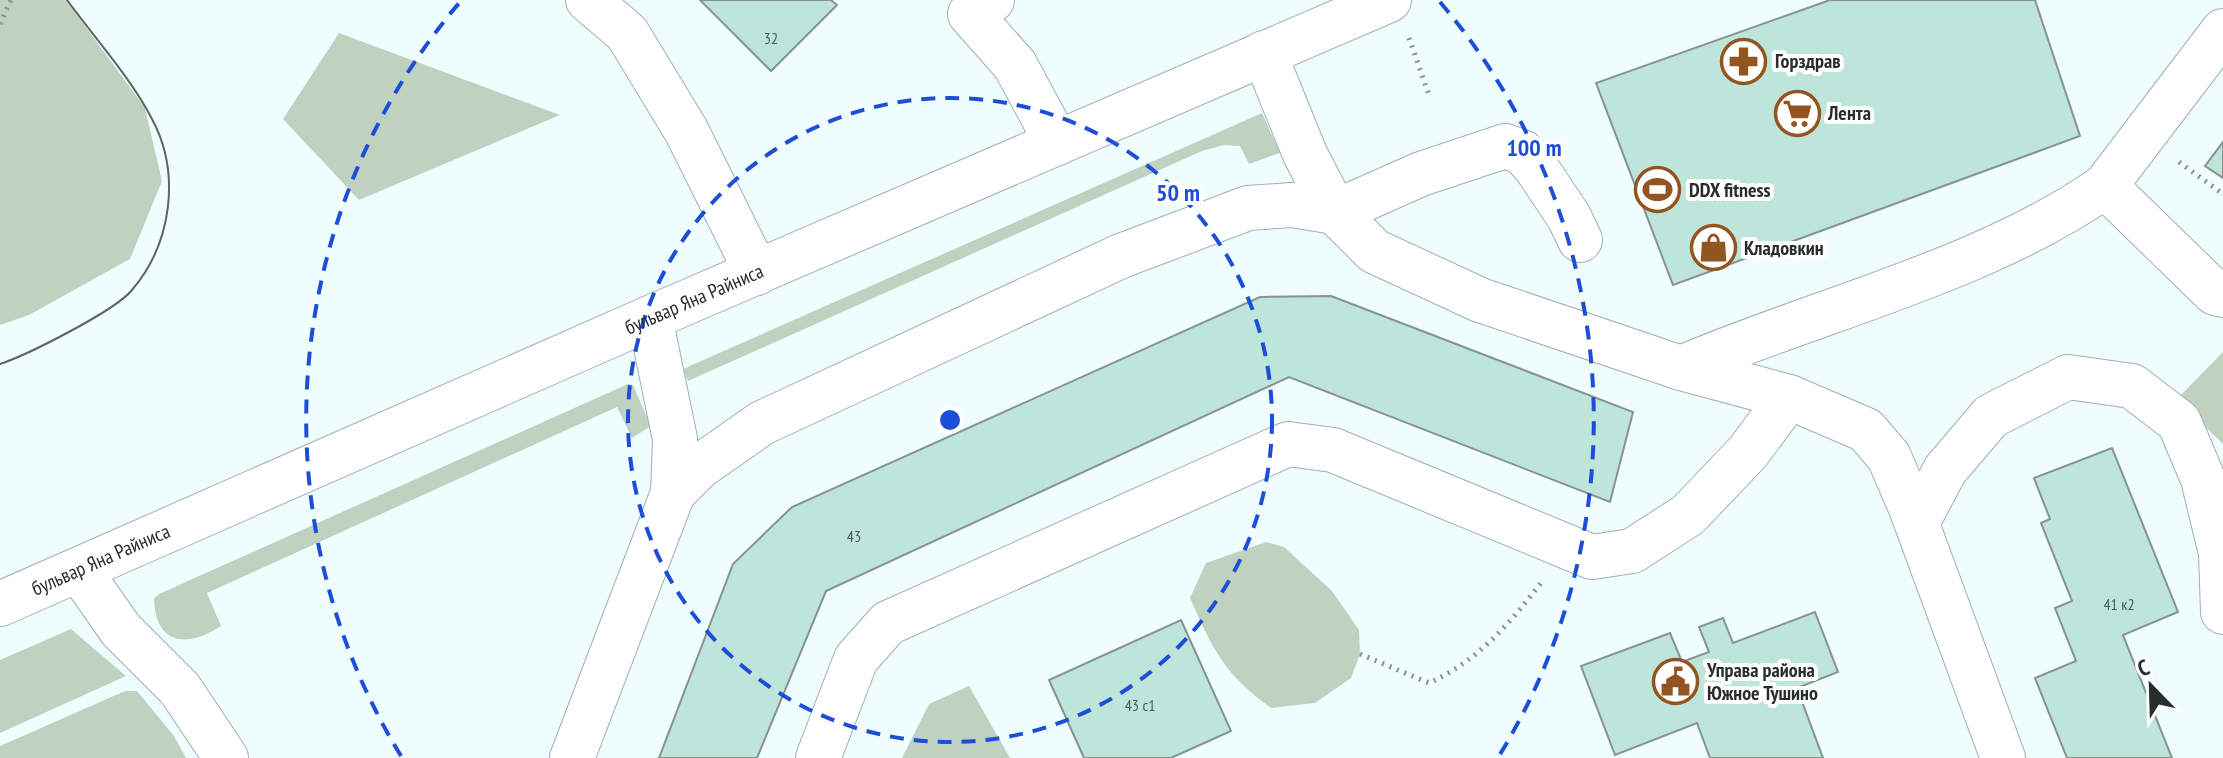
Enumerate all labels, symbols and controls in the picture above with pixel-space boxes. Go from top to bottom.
house number: 32 [764,28,778,48]
pharmacy icon: Горздрав [1720,37,1768,85]
place label: Горздрав [1775,48,1841,74]
supermarket icon: Лента [1773,89,1821,137]
place label: Лента [1827,100,1871,126]
text: 100 m [1506,132,1562,163]
sports icon: DDX fitness [1634,166,1682,214]
text: 50 m [1156,177,1200,208]
place label: DDX fitness [1689,177,1771,203]
shop icon: Кладовкин [1689,224,1737,272]
place label: Кладовкин [1744,235,1824,261]
street label: бульвар Яна Райниса [621,258,767,341]
centre of rings [936,406,964,434]
street label: бульвар Яна Райниса [27,518,174,602]
house number: 43 [847,526,861,546]
house number: 41 к2 [2103,594,2135,614]
north arrow [2111,646,2191,726]
text: С [2133,653,2153,682]
public building icon: Управа района Южное Тушино [1652,657,1700,705]
place label: Управа района Южное Тушино [1706,657,1818,706]
house number: 43 с1 [1125,695,1155,715]

